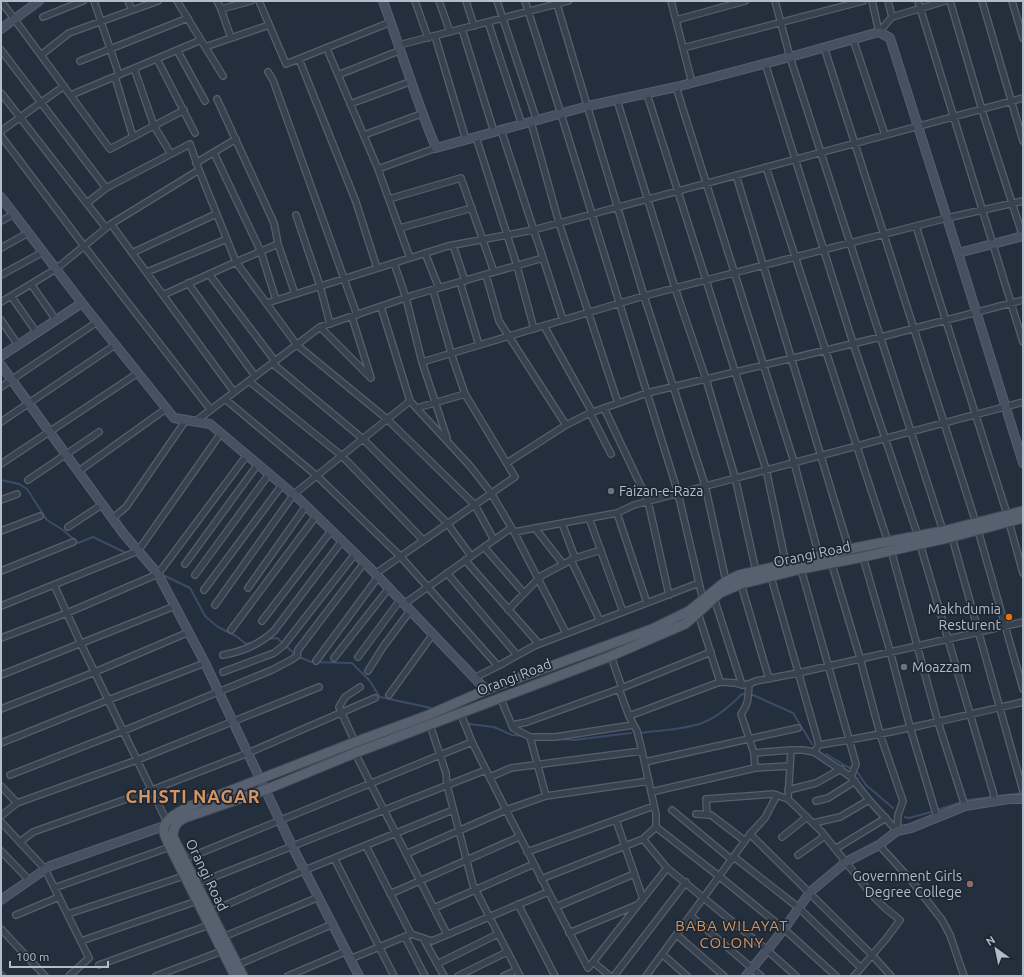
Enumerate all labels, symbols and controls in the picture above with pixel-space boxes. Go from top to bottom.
place label: Faizan-e-Raza [619,483,703,499]
marker: Faizan-e-Raza [606,486,616,496]
street label: Orangi Road [772,538,852,570]
place label: Makhdumia Resturent [928,601,1001,633]
marker: Makhdumia Resturent [1004,612,1014,622]
street label: Orangi Road [475,656,553,698]
place label: Moazzam [912,659,972,675]
marker: Moazzam [899,662,909,672]
district label: CHISTI NAGAR [125,786,261,806]
street label: Orangi Road [183,836,231,914]
place label: Government Girls Degree College [852,868,962,900]
marker: Government Girls Degree College [965,879,975,889]
district label: BABA WILAYAT COLONY [675,917,789,951]
north arrow [976,929,1016,969]
text: N [984,933,997,948]
scale bar [10,943,108,969]
text: 100 m [16,950,49,963]

